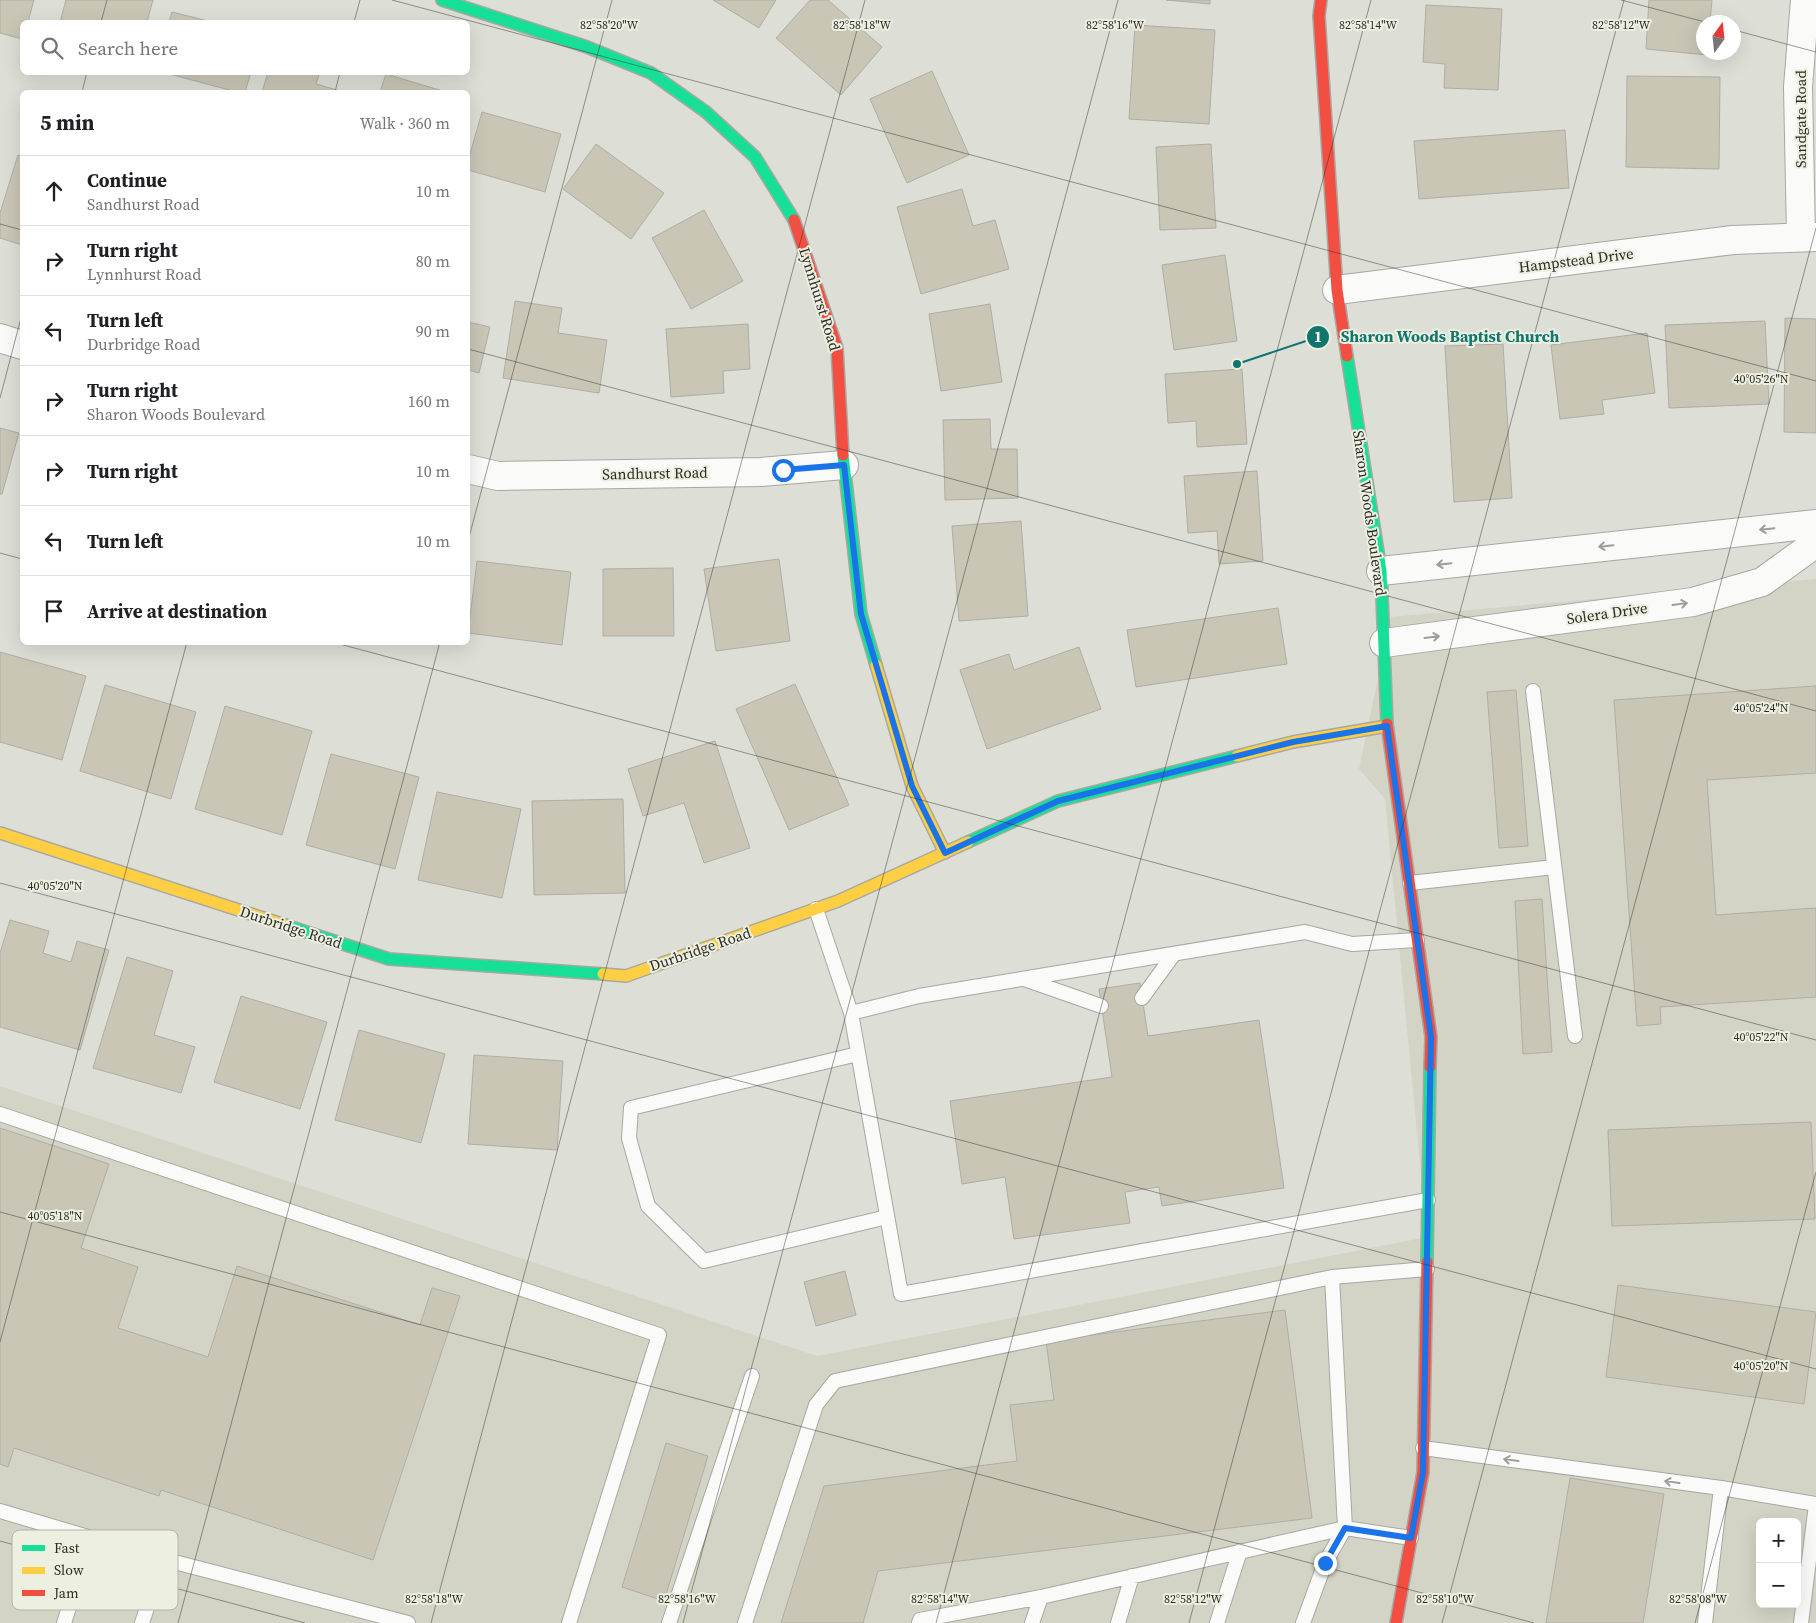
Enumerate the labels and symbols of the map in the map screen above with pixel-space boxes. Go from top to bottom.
north arrow [1696,15,1741,60]
text: 82°58'20"W [580,17,638,33]
text: 82°58'18"W [833,17,891,33]
text: 82°58'16"W [1086,17,1144,33]
text: 82°58'14"W [1339,17,1397,33]
text: 82°58'12"W [1592,17,1650,33]
street label: Sandgate Road [1790,70,1811,168]
street label: Hampstead Drive [1517,242,1635,277]
street label: Lynnhurst Road [794,245,846,354]
callout: Sharon Woods Baptist Church [1305,321,1569,352]
text: Sharon Woods Baptist Church [1341,325,1559,347]
text: 1 [1314,326,1322,347]
text: 40°05'26"N [1733,371,1789,387]
street label: Sharon Woods Boulevard [1348,429,1392,598]
route start [772,459,795,482]
street label: Sandhurst Road [602,462,708,484]
one-way arrow [1760,524,1776,534]
one-way arrow [1598,541,1614,551]
one-way arrow [1437,559,1453,569]
street label: Solera Drive [1565,597,1649,629]
one-way arrow [1671,599,1687,609]
one-way arrow [1424,631,1440,641]
text: 40°05'24"N [1733,700,1789,716]
text: 40°05'20"N [27,878,83,894]
street label: Durbridge Road [237,901,345,954]
street label: Durbridge Road [646,922,754,976]
text: 40°05'22"N [1733,1029,1789,1045]
text: 40°05'18"N [27,1208,83,1224]
text: 40°05'20"N [1733,1358,1789,1374]
one-way arrow [1504,1455,1520,1465]
one-way arrow [1665,1477,1681,1487]
legend [12,1530,178,1610]
text: Fast [54,1538,80,1558]
route end [1314,1552,1337,1575]
text: Slow [54,1560,84,1580]
text: Jam [53,1583,79,1603]
text: 82°58'18"W [405,1591,463,1607]
text: 82°58'16"W [658,1591,716,1607]
text: 82°58'14"W [911,1591,969,1607]
text: 82°58'12"W [1164,1591,1222,1607]
text: 82°58'10"W [1416,1591,1474,1607]
text: 82°58'08"W [1669,1591,1727,1607]

